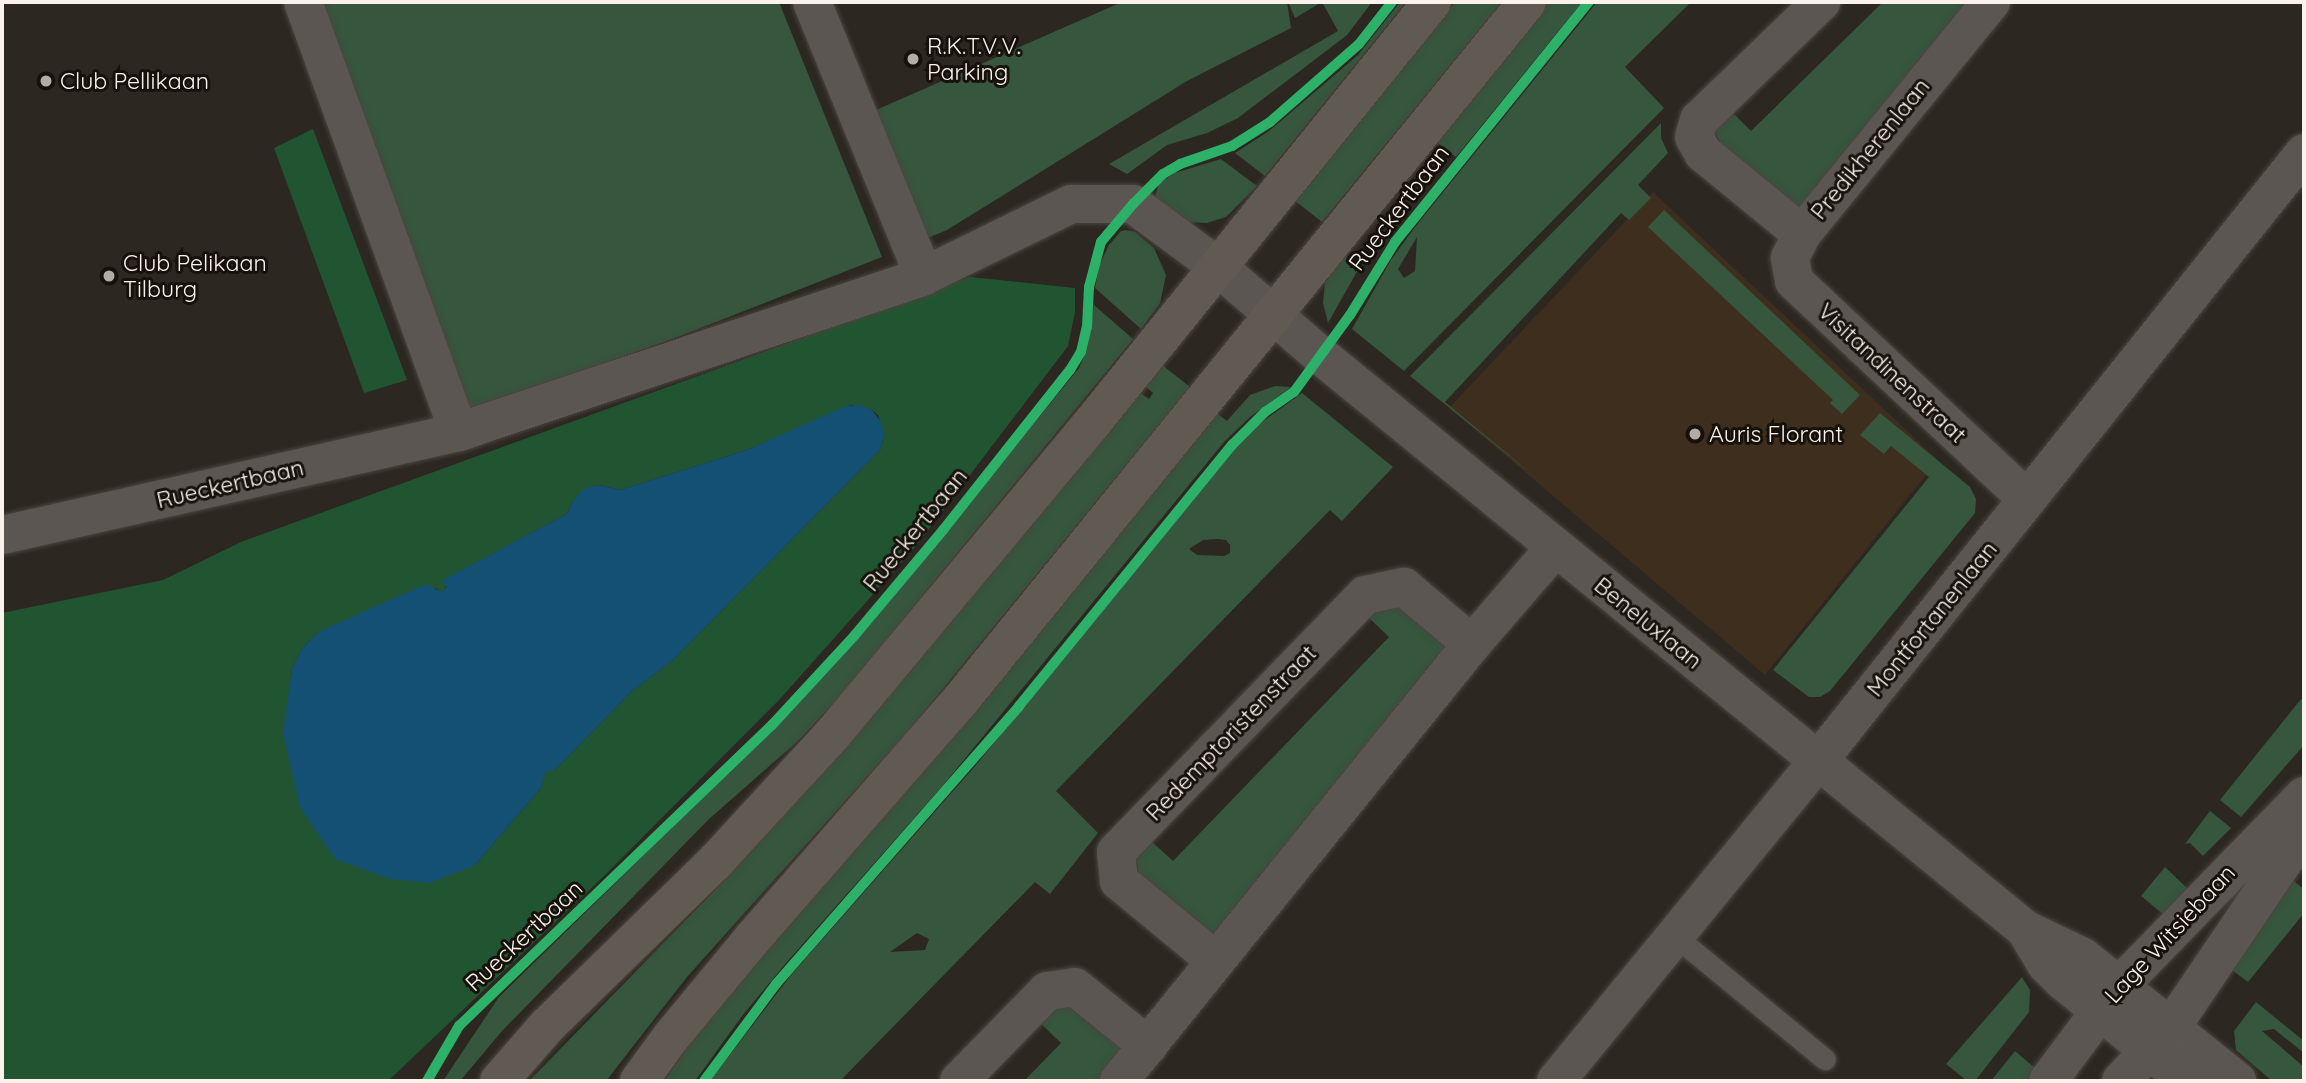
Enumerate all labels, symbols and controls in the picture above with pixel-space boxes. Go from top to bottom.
place label: R.K.T.V.V. Parking [927,32,1021,86]
marker: R.K.T.V.V. Parking [905,51,921,67]
place label: Club Pellikaan [60,67,209,95]
marker: Club Pellikaan [38,73,54,89]
street label: Predikherenlaan [1805,73,1935,225]
street label: Rueckertbaan [1343,140,1455,276]
place label: Club Pelikaan Tilburg [123,249,267,303]
marker: Club Pelikaan Tilburg [101,268,117,284]
street label: Visitandinenstraat [1812,297,1972,449]
place label: Auris Florant [1709,420,1843,448]
marker: Auris Florant [1687,426,1703,442]
street label: Rueckertbaan [154,454,306,514]
street label: Rueckertbaan [857,463,973,597]
street label: Montfortanenlaan [1861,536,2003,702]
street label: Beneluxlaan [1589,571,1707,675]
street label: Redemptoristenstraat [1140,639,1322,827]
street label: Lage Witsiebaan [2099,859,2241,1009]
street label: Rueckertbaan [460,875,588,997]

